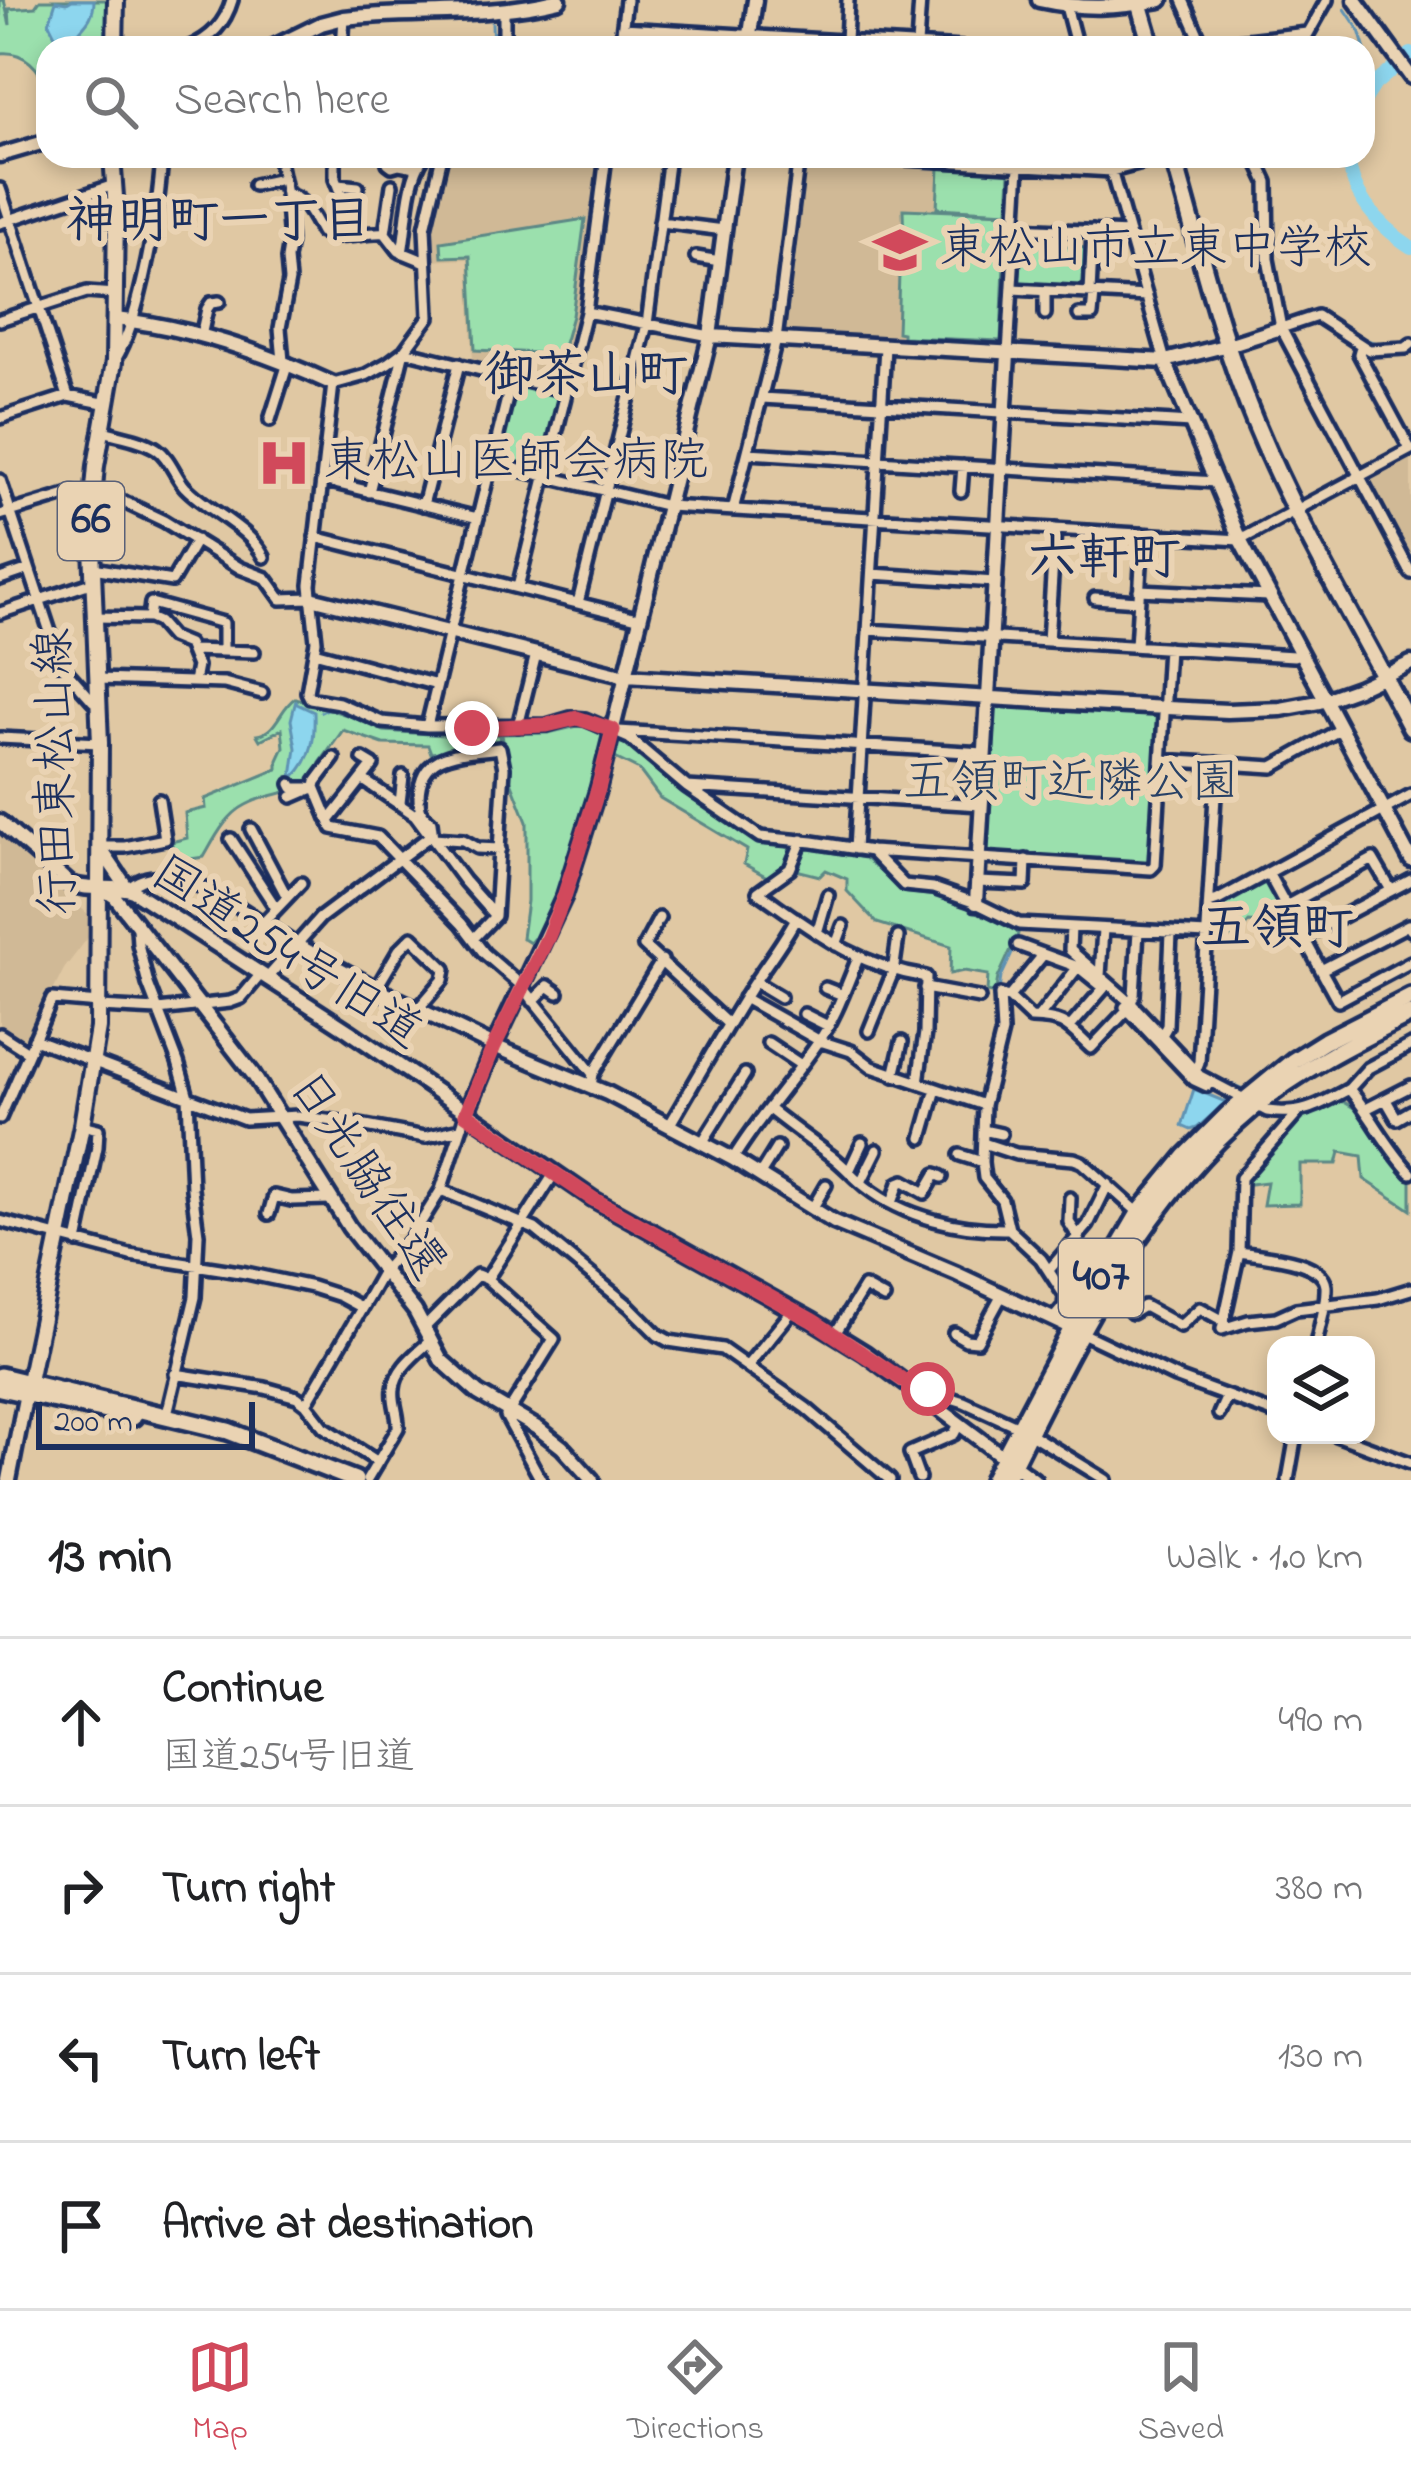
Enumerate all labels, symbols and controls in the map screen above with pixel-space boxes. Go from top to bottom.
search box [36,36,1375,168]
icon: search [78,69,144,135]
text: Search here [174,69,390,135]
district label: 神明町一丁目 [66,186,372,261]
place label: 東松山市立東中学校 [940,215,1372,285]
school or university icon: 東松山市立東中学校 [871,221,929,279]
district label: 御茶山町 [484,340,688,415]
place label: 東松山医師会病院 [324,428,708,498]
hospital icon: 東松山医師会病院 [255,434,313,492]
road number: 66 [58,482,124,560]
district label: 六軒町 [1027,523,1181,598]
street label: 行田東松山線 [20,627,96,917]
route end [445,701,499,755]
park label: 五領町近隣公園 [903,749,1239,819]
street label: 国道254号旧道 [136,840,436,1068]
district label: 五領町 [1200,893,1354,968]
street label: 日光脇往還 [269,1057,461,1295]
road number: 407 [1059,1239,1143,1317]
map controls [1267,1336,1375,1444]
button: layers [1267,1336,1375,1444]
route start [901,1362,955,1416]
scale bar [36,1396,255,1449]
text: 200 m [54,1399,133,1447]
text: 13 min [48,1521,172,1596]
text: Walk · 1.0 km [1166,1530,1363,1587]
text: Continue [162,1657,323,1723]
icon: ahead [48,1689,114,1755]
text: 490 m [1278,1693,1363,1750]
text: 国道254号旧道 [162,1730,415,1787]
icon: right [48,1857,114,1923]
text: Turn right [162,1857,335,1923]
text: 380 m [1275,1861,1363,1918]
icon: left [48,2025,114,2091]
text: Turn left [162,2025,320,2091]
text: 130 m [1278,2029,1363,2086]
icon: arrive [48,2193,114,2259]
text: Arrive at destination [162,2193,533,2259]
tab: Map [187,2334,253,2454]
tab: Directions [627,2334,764,2454]
tab: Saved [1138,2334,1224,2454]

